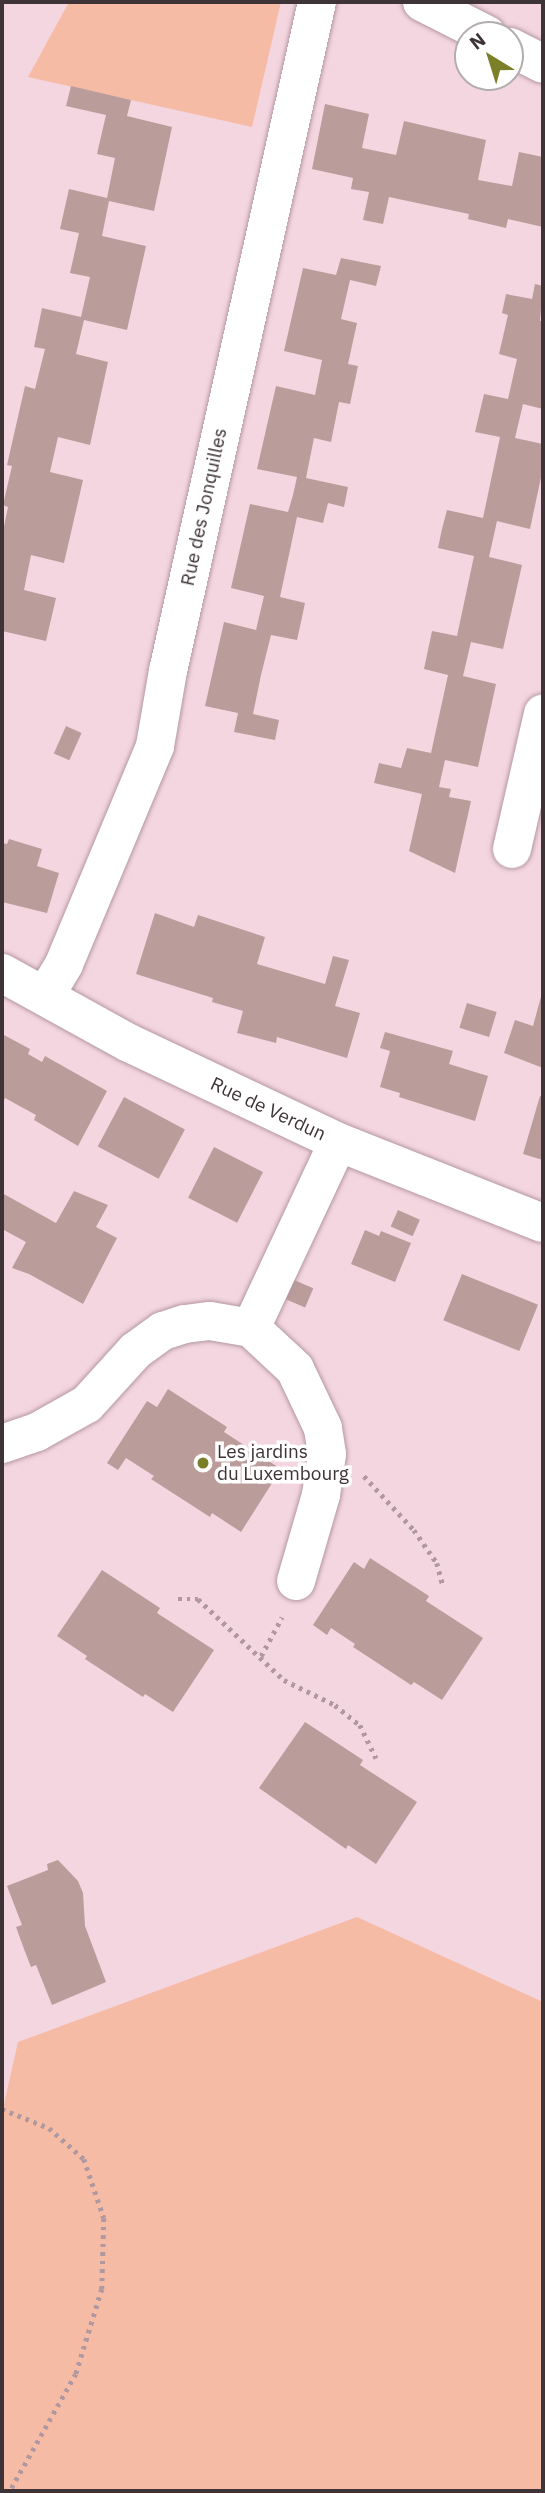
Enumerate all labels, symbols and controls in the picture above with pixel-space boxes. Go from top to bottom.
north arrow [454,21,524,91]
text: N [464,27,490,55]
street label: Rue des Jonquilles [176,426,232,588]
street label: Rue de Verdun [207,1072,329,1146]
place label: Les jardins du Luxembourg [217,1441,349,1485]
marker: Les jardins du Luxembourg [195,1455,211,1471]

